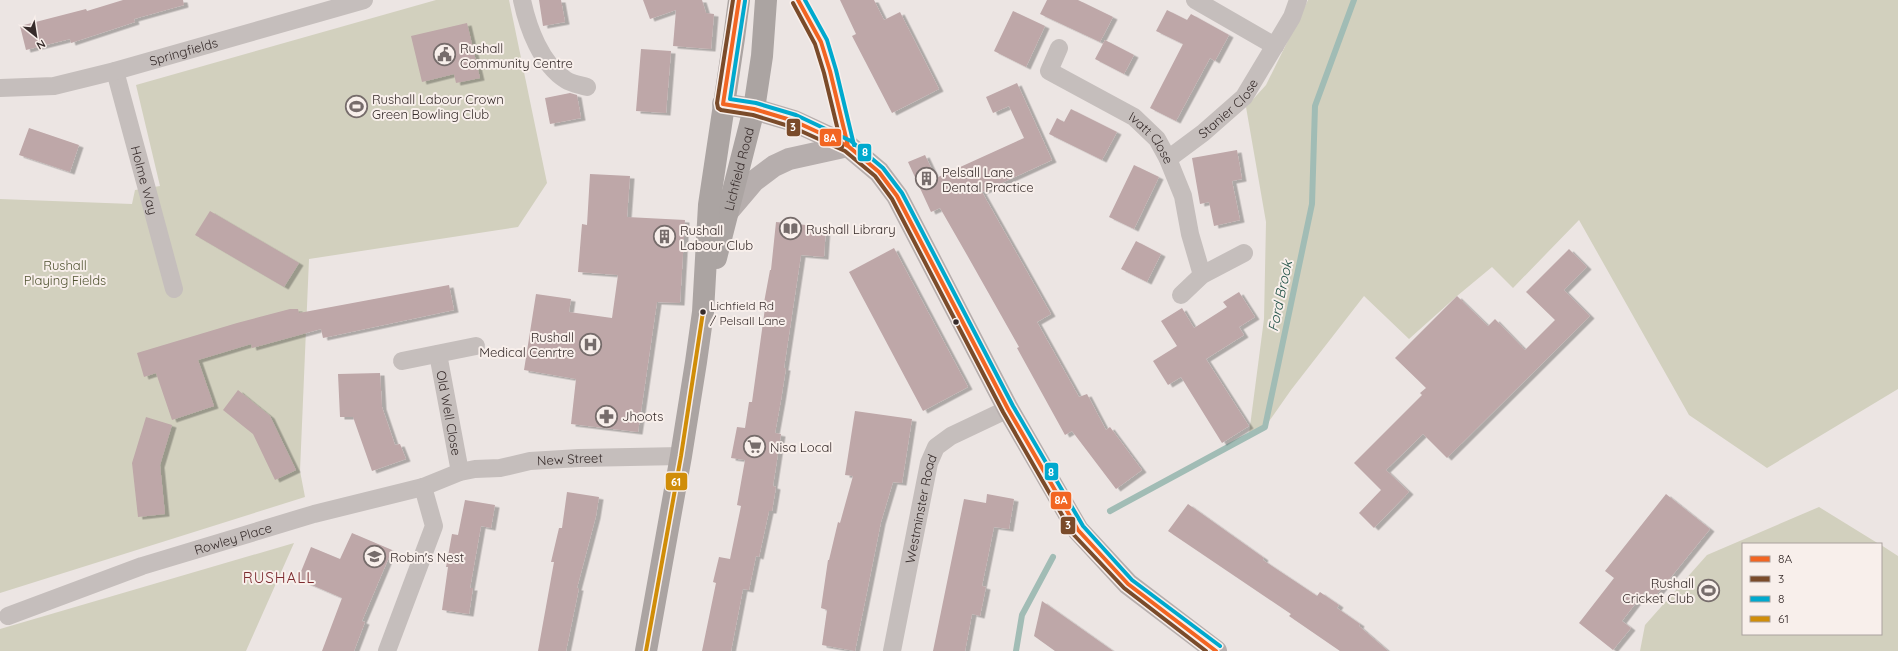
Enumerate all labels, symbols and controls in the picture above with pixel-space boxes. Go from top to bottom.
north arrow [16,16,56,56]
street label: Springfields [147,34,219,69]
text: N [34,37,48,53]
place label: Rushall Community Centre [460,40,573,71]
public building icon: Rushall Community Centre [432,42,458,68]
street label: Stanier Close [1195,76,1261,142]
place label: Rushall Labour Crown Green Bowling Club [372,91,504,122]
sports icon: Rushall Labour Crown Green Bowling Club [344,93,370,119]
street label: Ivatt Close [1126,108,1177,166]
line badge: 3 [786,118,801,137]
text: 3 [790,120,796,134]
street label: Lichfield Road [720,126,757,212]
line badge: 8A [819,128,842,147]
text: 8A [823,131,837,145]
line badge: 8 [857,143,872,162]
street label: Holme Way [128,144,161,216]
text: 8 [862,145,868,159]
place label: Pelsall Lane Dental Practice [942,164,1034,195]
building icon: Pelsall Lane Dental Practice [913,166,939,192]
library icon: Rushall Library [777,216,803,242]
place label: Rushall Library [806,221,896,237]
place label: Rushall Labour Club [680,222,753,253]
building icon: Rushall Labour Club [652,224,678,250]
park label: Rushall Playing Fields [24,257,106,288]
water label: Ford Brook [1264,257,1297,333]
place label: Lichfield Rd / Pelsall Lane [710,298,785,328]
marker: Lichfield Rd / Pelsall Lane [698,307,708,317]
unlabelled marker [951,317,961,327]
place label: Rushall Medical Cenrtre [479,329,574,360]
hospital icon: Rushall Medical Cenrtre [577,331,603,357]
street label: Old Well Close [433,369,465,457]
pharmacy icon: Jhoots [593,403,619,429]
place label: Jhoots [622,408,663,424]
supermarket icon: Nisa Local [741,434,767,460]
place label: Nisa Local [770,439,832,455]
street label: New Street [537,450,603,469]
street label: Westminster Road [901,452,940,565]
line badge: 8 [1044,462,1059,481]
text: 8 [1048,465,1054,479]
line badge: 61 [665,472,688,491]
text: 61 [671,475,681,489]
line badge: 8A [1050,491,1072,510]
text: 8A [1054,493,1068,507]
line badge: 3 [1060,516,1076,535]
text: 3 [1065,518,1071,532]
street label: Rowley Place [192,519,274,558]
legend [1742,543,1882,635]
school or university icon: Robin's Nest [361,544,387,570]
place label: Robin's Nest [390,549,464,565]
text: 8A [1778,551,1792,566]
district label: RUSHALL [243,568,315,587]
text: 3 [1778,571,1784,586]
place label: Rushall Cricket Club [1622,575,1694,606]
sports icon: Rushall Cricket Club [1696,577,1722,603]
text: 8 [1778,591,1784,606]
text: 61 [1778,611,1789,626]

